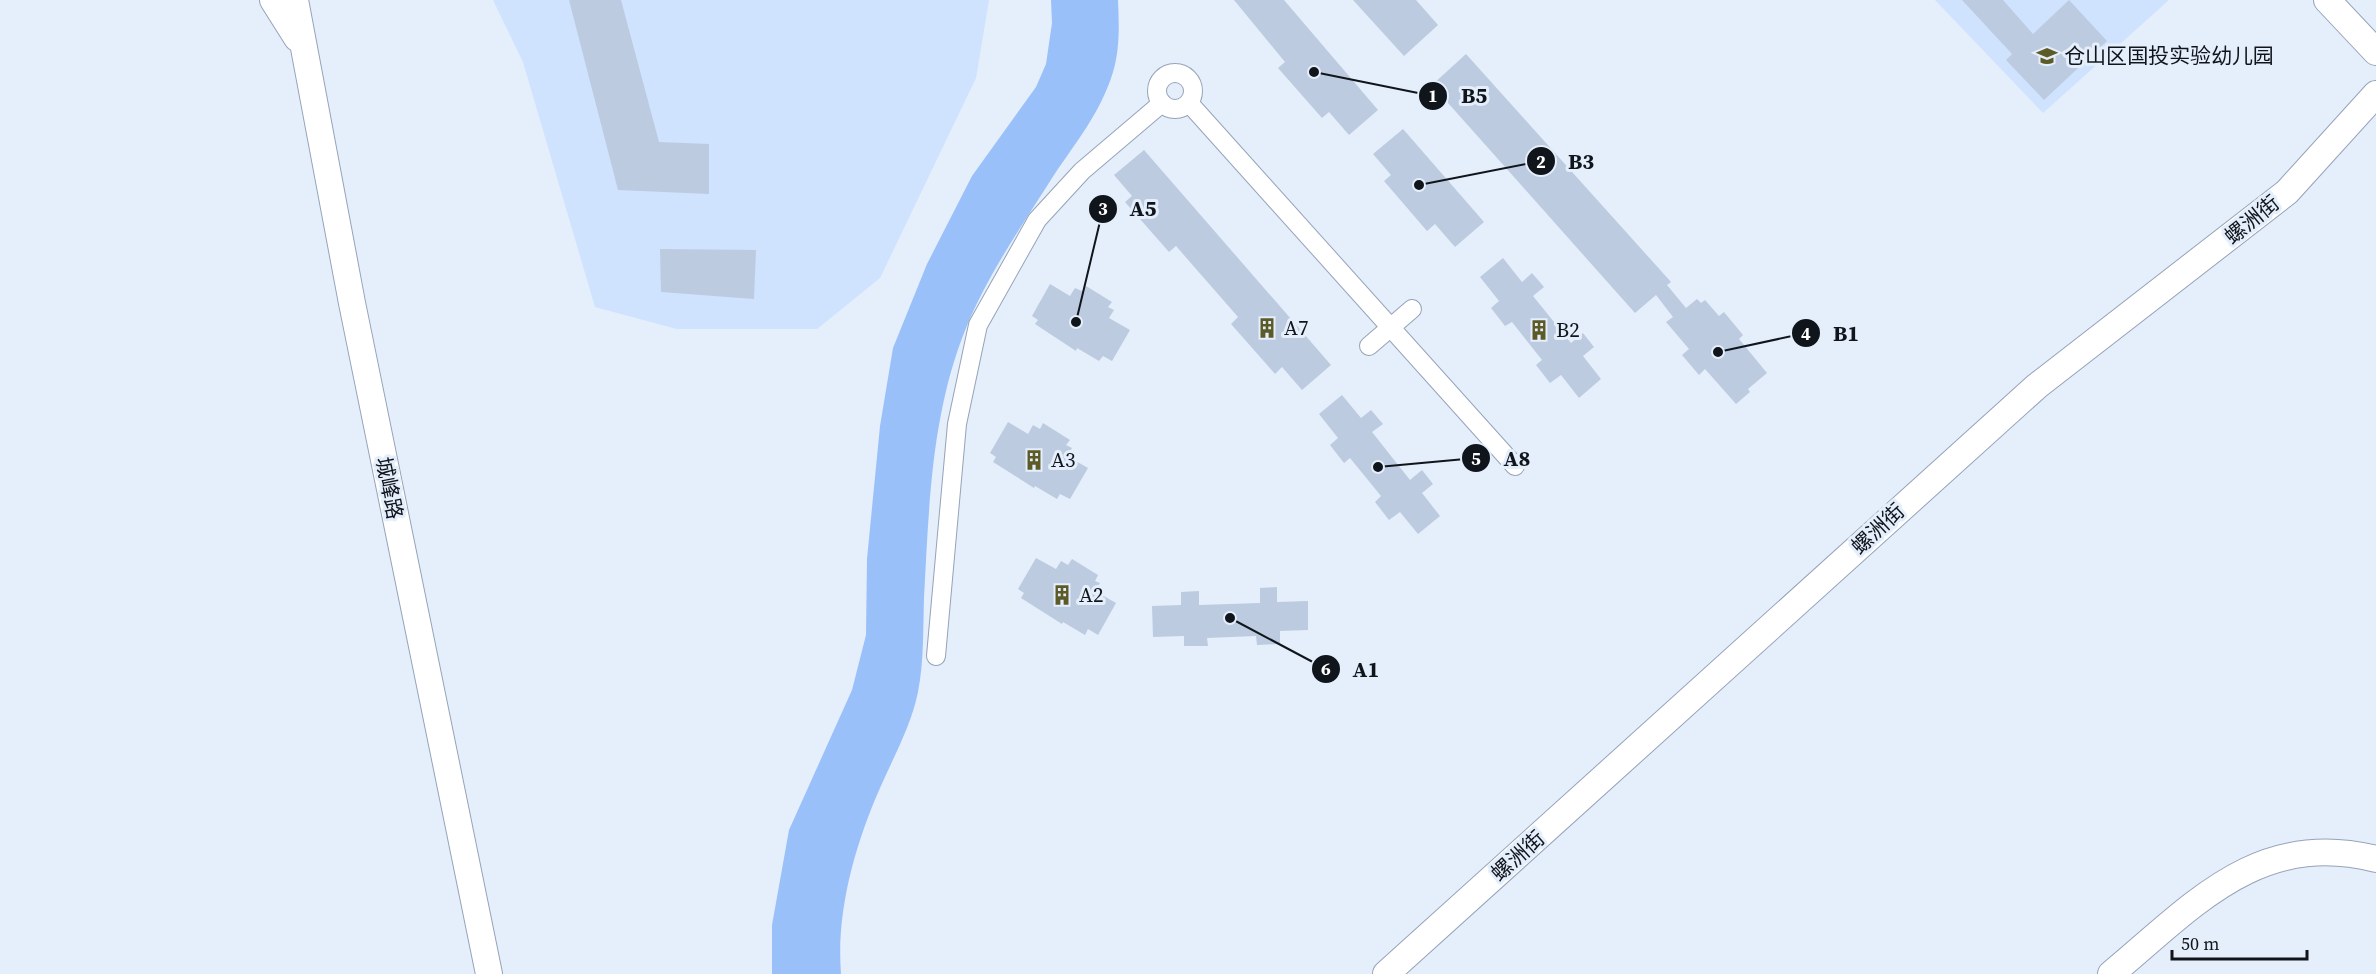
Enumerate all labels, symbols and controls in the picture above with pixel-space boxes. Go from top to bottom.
place label: 仓山区国投实验幼儿园 [2064,41,2274,70]
school or university icon: 仓山区国投实验幼儿园 [2035,44,2059,68]
callout: B5 [1418,76,1499,116]
text: B5 [1461,80,1487,110]
text: 1 [1428,83,1438,108]
callout: B3 [1526,141,1606,181]
text: B3 [1568,146,1594,176]
text: 2 [1536,149,1546,174]
callout: A5 [1088,189,1169,229]
street label: 螺洲街 [2218,189,2285,251]
text: A5 [1130,193,1156,223]
text: 3 [1098,196,1108,221]
place label: A7 [1284,313,1308,342]
callout: B1 [1791,313,1871,353]
place label: B2 [1556,315,1580,344]
building icon: A7 [1255,316,1279,340]
building icon: B2 [1527,318,1551,342]
text: B1 [1833,318,1859,348]
text: 4 [1801,321,1811,346]
callout: A8 [1461,438,1542,478]
text: A8 [1504,443,1530,473]
place label: A3 [1051,445,1075,474]
text: 5 [1471,446,1481,471]
building icon: A3 [1022,448,1046,472]
street label: 城峰路 [369,454,410,522]
street label: 螺洲街 [1845,497,1911,561]
place label: A2 [1079,580,1103,609]
building icon: A2 [1050,583,1074,607]
callout: A1 [1311,649,1392,689]
text: A1 [1353,654,1379,684]
text: 6 [1321,656,1331,681]
street label: 螺洲街 [1485,824,1551,887]
scale bar [2172,923,2307,961]
text: 50 m [2181,931,2219,956]

